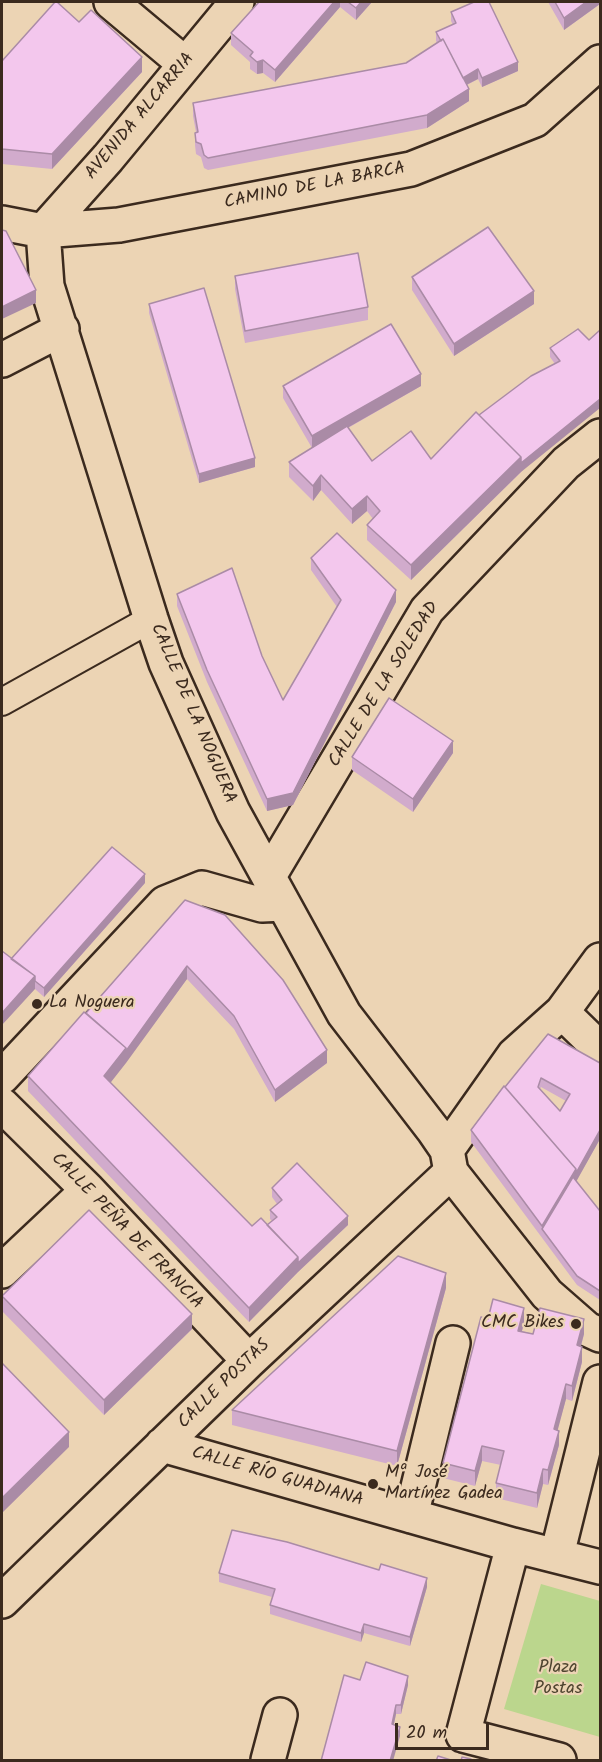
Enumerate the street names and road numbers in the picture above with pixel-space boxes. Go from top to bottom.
street label: AVENIDA ALCARRIA [82,49,200,185]
street label: CAMINO DE LA BARCA [223,159,407,215]
street label: CALLE DE LA SOLEDAD [325,598,445,772]
street label: CALLE DE LA NOGUERA [144,621,240,807]
street label: CALLE PEÑA DE FRANCIA [45,1149,207,1315]
street label: CALLE POSTAS [174,1336,276,1434]
street label: CALLE RÍO GUADIANA [189,1443,365,1513]

